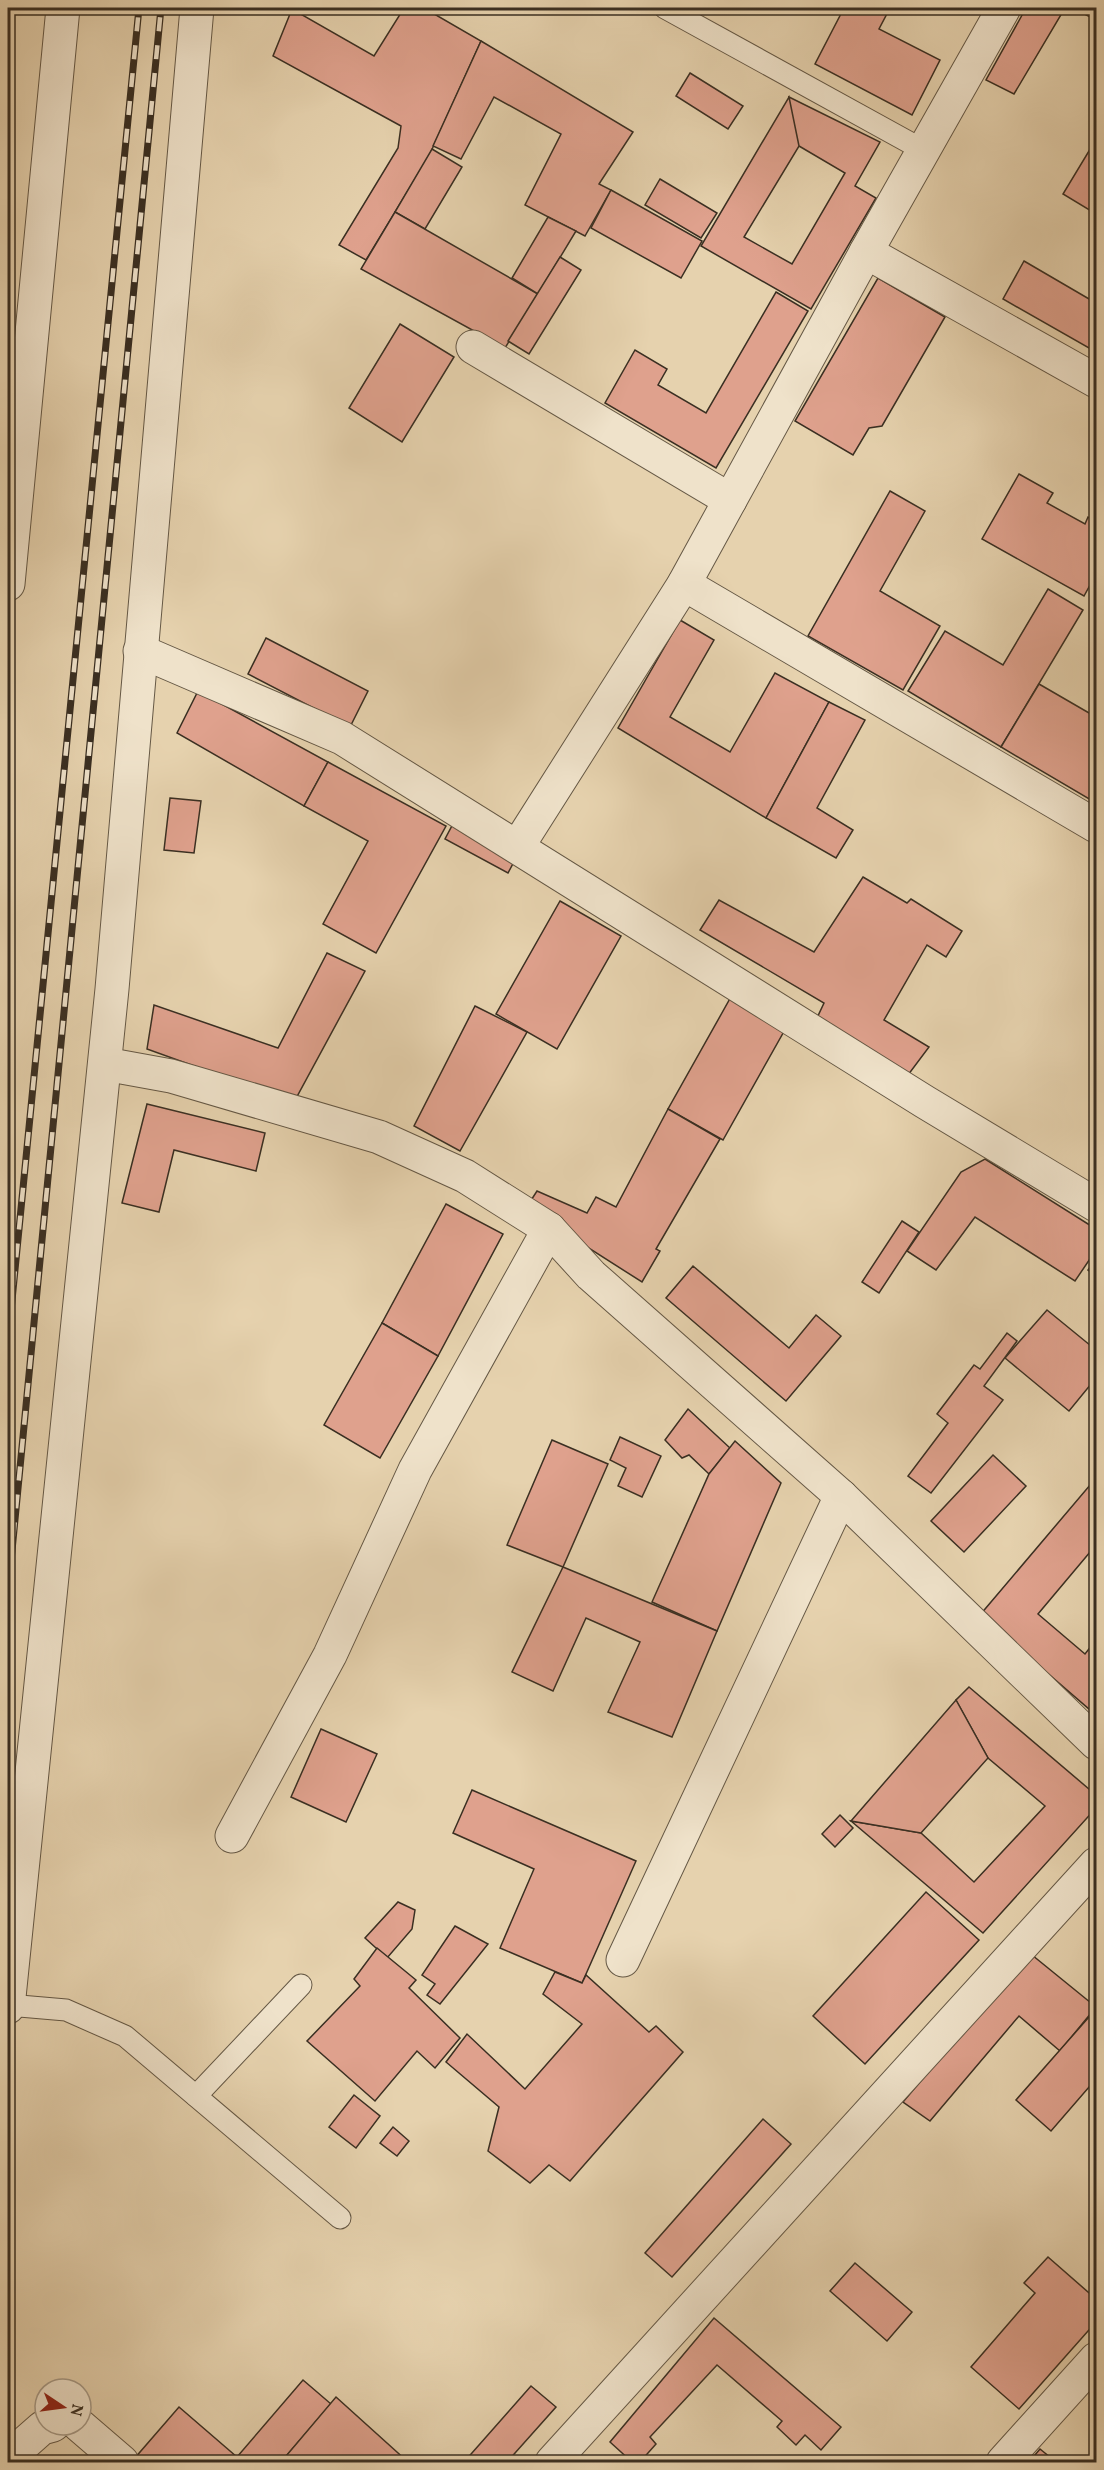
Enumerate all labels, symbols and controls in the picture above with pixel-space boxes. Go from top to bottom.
north arrow [33,2377,93,2437]
text: N [64,2402,88,2418]

